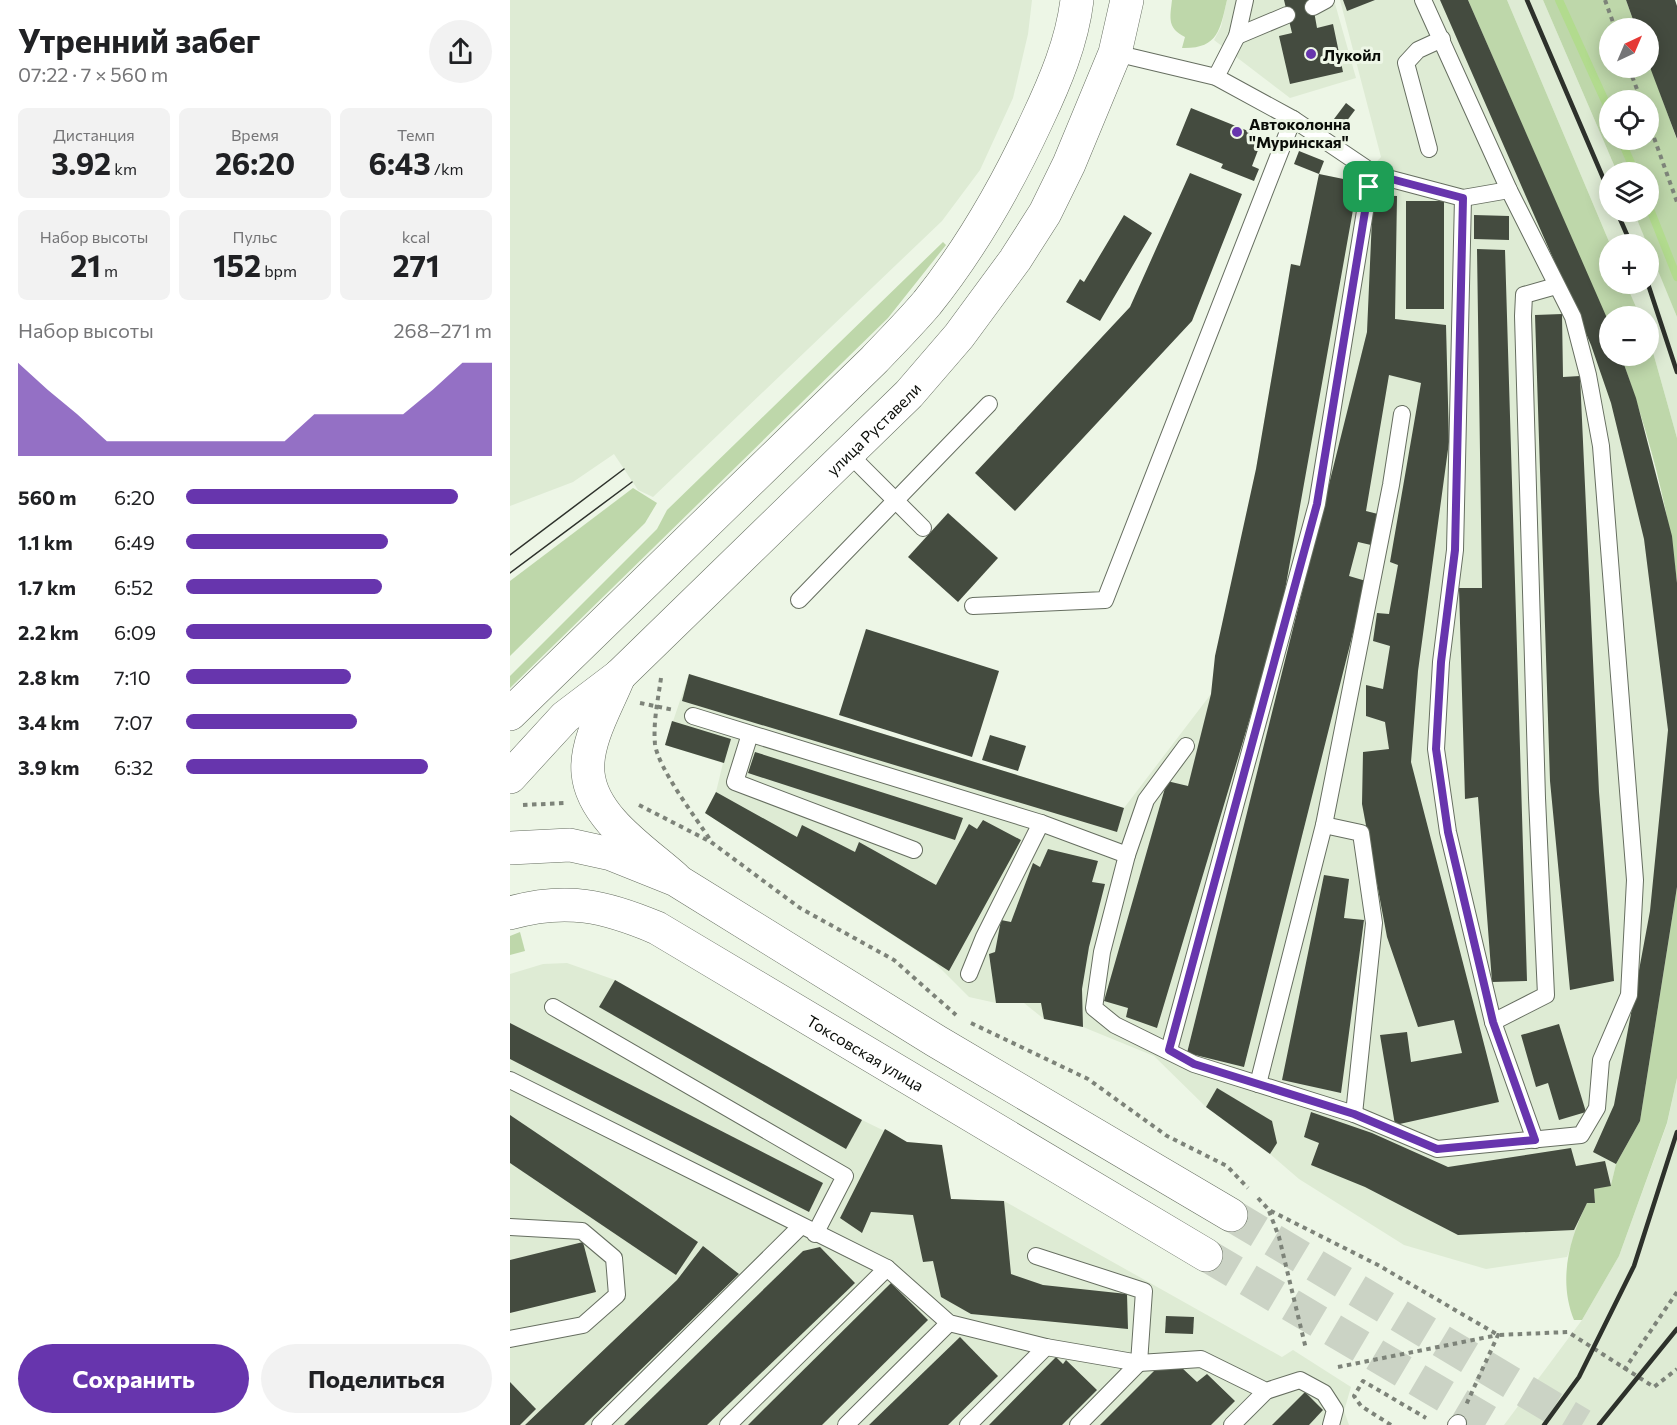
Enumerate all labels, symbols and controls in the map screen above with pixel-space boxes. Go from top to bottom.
north arrow [1599,18,1659,78]
map controls [1599,18,1659,366]
text: Утренний забег [18,19,260,60]
button: share [429,20,492,83]
place label: Лукойл [1323,45,1381,64]
marker: Лукойл [1304,47,1318,61]
text: 07:22 · 7 × 560 m [18,62,168,86]
button: locate [1599,90,1659,150]
place label: Автоколонна "Муринская" [1249,114,1351,151]
text: Дистанция [53,125,135,144]
text: Время [231,125,279,144]
text: Темп [397,125,435,144]
marker: Автоколонна "Муринская" [1230,125,1244,139]
text: 3.92 [51,144,111,181]
text: 26:20 [215,144,295,181]
text: 6:43 [368,144,431,181]
text: km [111,159,137,178]
text: /km [431,159,464,178]
pin [1343,161,1394,212]
button: layers [1599,162,1659,222]
icon: arrive [1352,170,1385,203]
text: Набор высоты [40,227,148,246]
text: Пульс [232,227,278,246]
text: kcal [402,227,430,246]
button: + [1599,234,1659,294]
text: 21 [70,246,101,283]
text: 152 [213,246,261,283]
text: 271 [393,246,439,283]
text: m [101,261,118,280]
text: bpm [261,261,297,280]
button: − [1599,306,1659,366]
text: Набор высоты [18,318,154,342]
text: 268–271 m [393,318,492,342]
street label: улица Руставели [822,378,924,479]
text: 560 m [18,485,77,509]
text: 6:20 [114,485,155,509]
text: 1.1 km [18,530,73,554]
text: 6:49 [114,530,155,554]
text: 1.7 km [18,575,76,599]
text: 6:52 [114,575,153,599]
text: 2.2 km [18,620,79,644]
text: 6:09 [114,620,156,644]
text: 2.8 km [18,665,80,689]
text: 7:10 [114,665,151,689]
text: 3.4 km [18,710,80,734]
text: 7:07 [114,710,153,734]
text: 3.9 km [18,755,79,779]
text: 6:32 [114,755,153,779]
street label: Токсовская улица [804,1010,927,1094]
button: Сохранить [18,1344,249,1413]
button: Поделиться [261,1344,492,1413]

